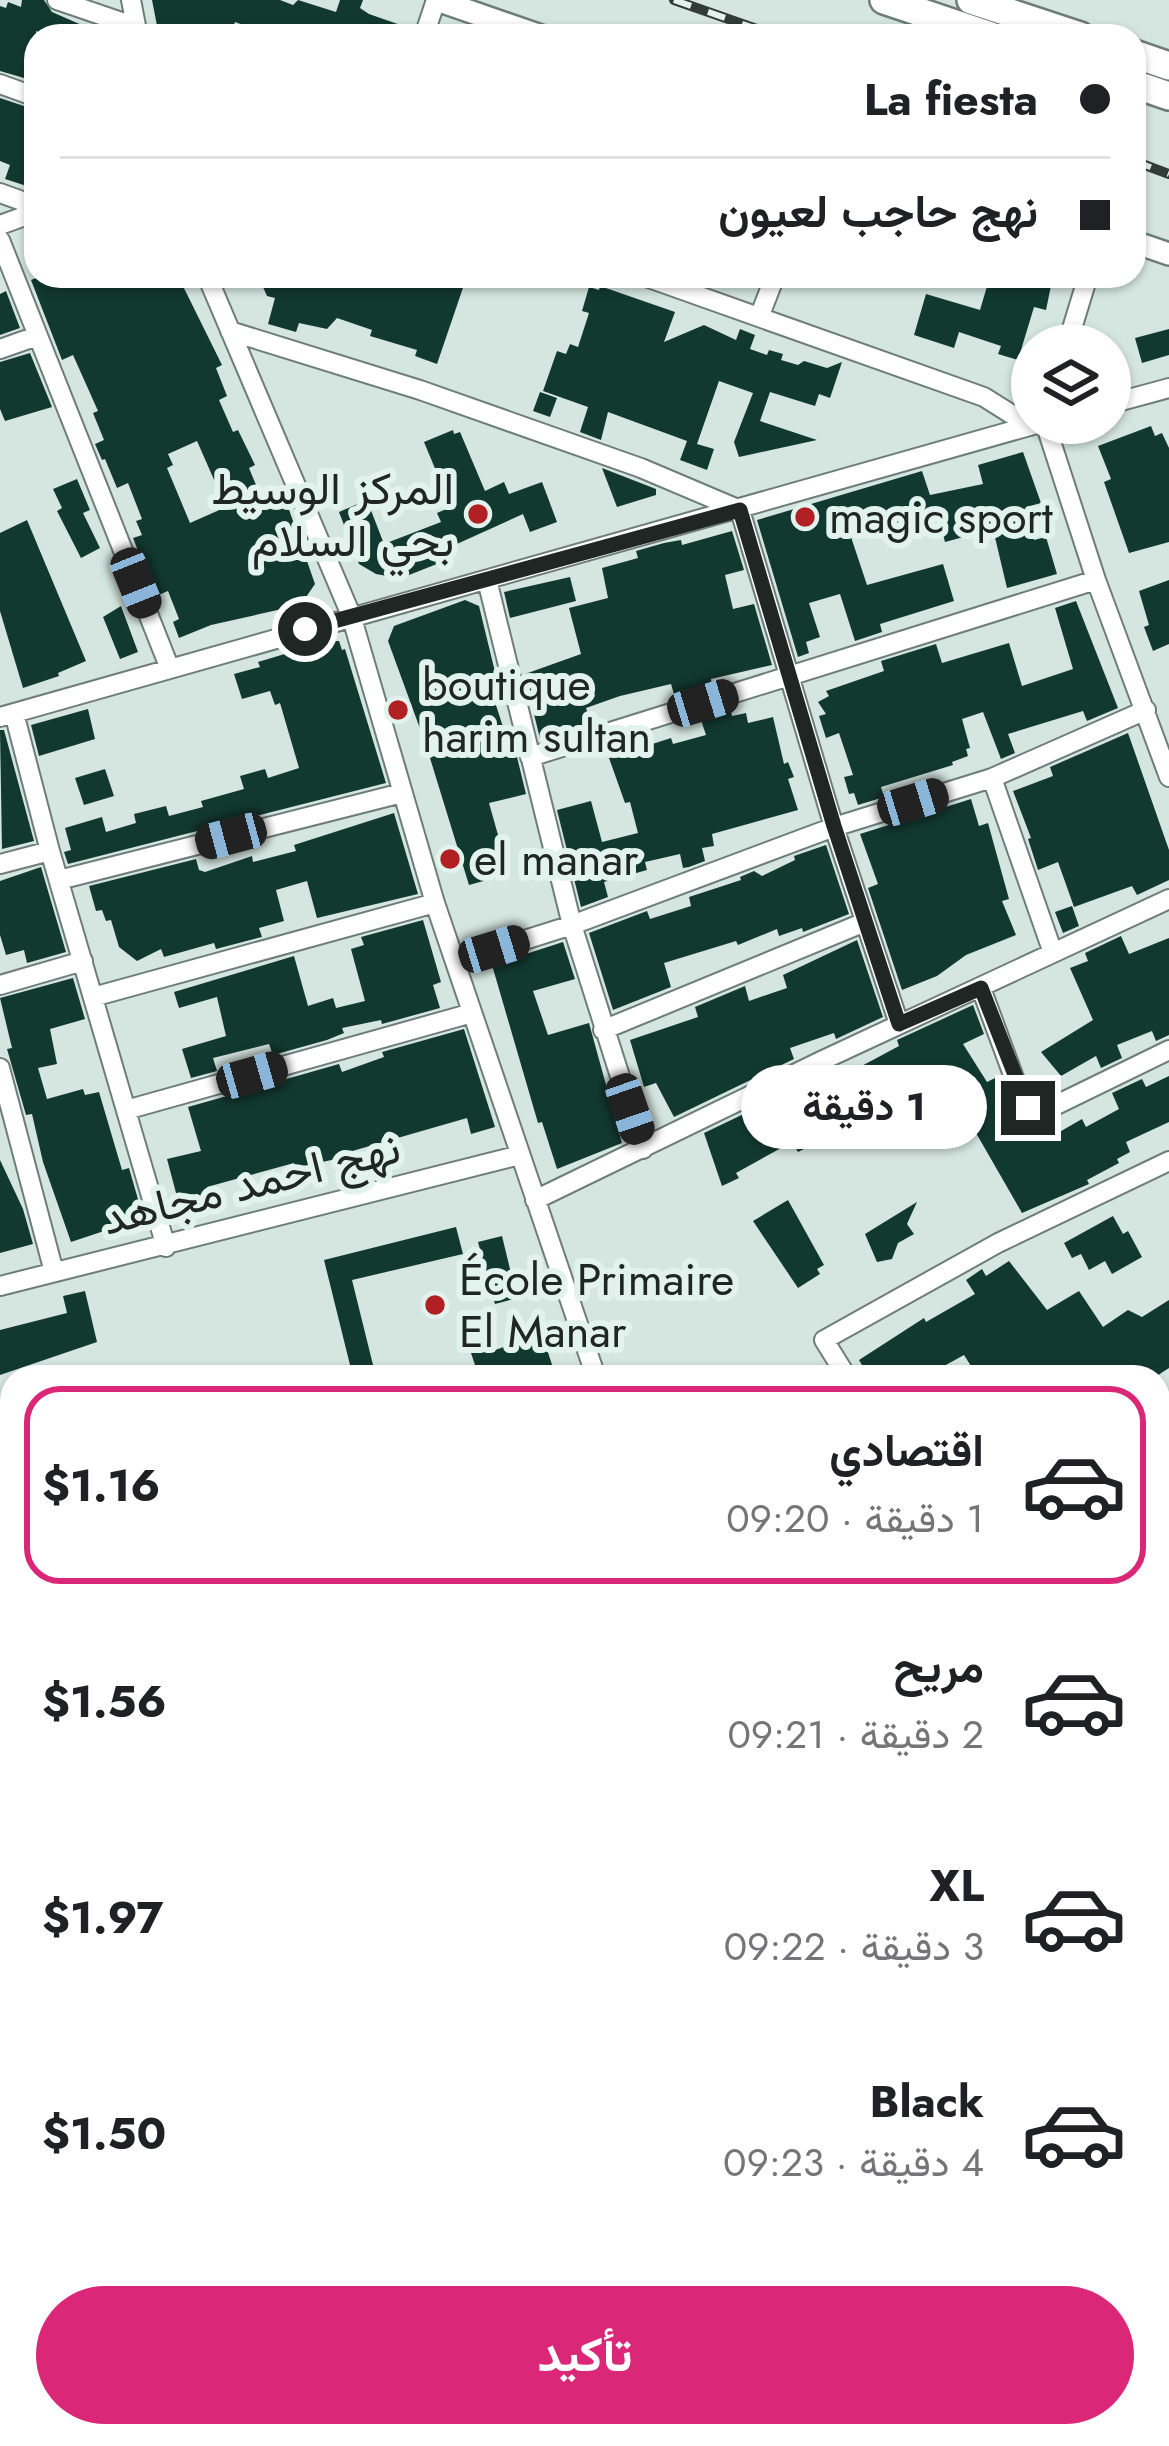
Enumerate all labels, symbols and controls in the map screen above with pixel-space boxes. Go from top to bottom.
text: La fiesta [864,67,1038,132]
text: نهج حاجب لعيون [718,179,1038,244]
map controls [1011,324,1131,444]
button: layers [1011,324,1131,444]
place label: المركز الوسيط بحي السلام [211,456,454,577]
place label: magic sport [829,485,1053,550]
marker: المركز الوسيط بحي السلام [465,501,491,527]
marker: magic sport [792,504,818,530]
car [106,543,166,623]
route start [278,602,332,656]
place label: boutique harim sultan [422,652,651,769]
car [663,675,743,731]
marker: boutique harim sultan [385,697,411,723]
car [873,774,953,830]
car [192,809,270,863]
place label: el manar [474,827,639,892]
marker: el manar [437,846,463,872]
car [454,921,534,977]
car [212,1048,292,1102]
callout: 1 دقيقة [740,1066,986,1150]
car [601,1069,659,1149]
text: 1 دقيقة [802,1078,926,1135]
route end [1001,1081,1055,1135]
street label: نهج احمد مجاهد [95,1115,407,1251]
place label: École Primaire El Manar [459,1247,734,1364]
marker: École Primaire El Manar [422,1292,448,1318]
text: اقتصادي [829,1418,984,1483]
icon: car [1020,1431,1128,1539]
text: $1.16 [42,1453,160,1518]
text: 1 دقيقة · 09:20 [726,1490,984,1547]
text: مريح [893,1634,984,1699]
icon: car [1020,1647,1128,1755]
text: $1.56 [42,1669,167,1734]
text: 2 دقيقة · 09:21 [727,1706,984,1763]
text: XL [929,1853,984,1918]
icon: car [1020,1863,1128,1971]
text: $1.97 [42,1885,163,1950]
text: 3 دقيقة · 09:22 [724,1918,984,1975]
text: Black [870,2069,984,2134]
icon: car [1020,2079,1128,2187]
text: $1.50 [42,2101,166,2166]
text: 4 دقيقة · 09:23 [723,2134,984,2191]
button: تأكيد [36,2286,1134,2424]

